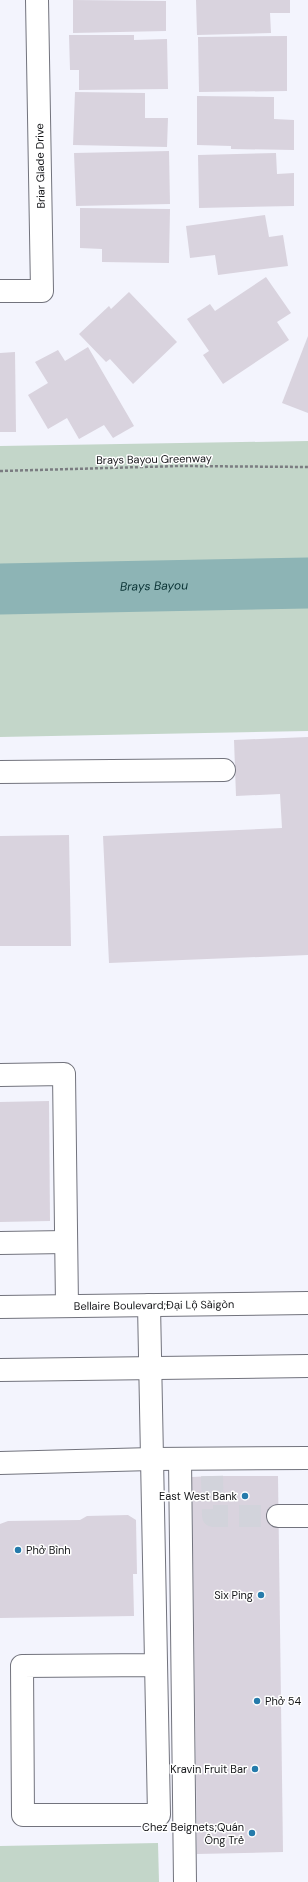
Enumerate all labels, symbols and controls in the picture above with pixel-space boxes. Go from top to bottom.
street label: Briar Glade Drive [32,123,48,209]
street label: Brays Bayou Greenway [96,451,212,467]
water label: Brays Bayou [120,577,188,595]
street label: Bellaire Boulevard;Đại Lộ Sàigòn [74,1297,234,1313]
place label: East West Bank [159,1489,237,1503]
marker: East West Bank [240,1491,250,1501]
place label: Phở Bình [26,1543,71,1557]
marker: Phở Bình [13,1545,23,1555]
place label: Six Ping [214,1588,253,1602]
marker: Six Ping [256,1590,266,1600]
place label: Phở 54 [265,1694,302,1708]
marker: Phở 54 [252,1696,262,1706]
place label: Kravin Fruit Bar [170,1762,247,1776]
marker: Kravin Fruit Bar [250,1764,260,1774]
place label: Chez Beignets;Quán Ông Trẻ [142,1820,244,1847]
marker: Chez Beignets;Quán Ông Trẻ [247,1828,257,1838]

